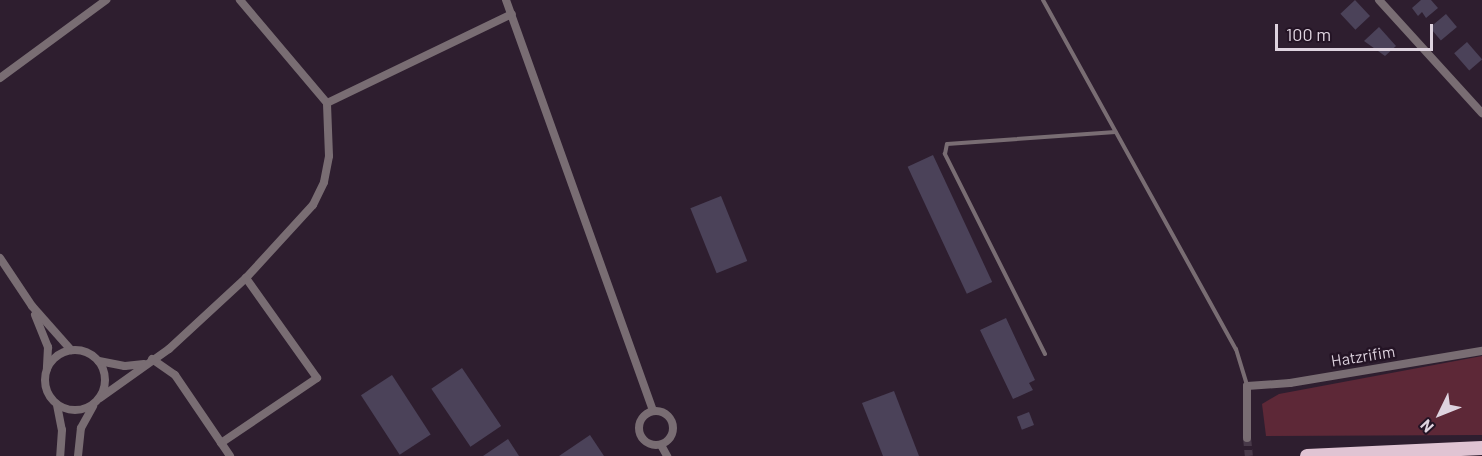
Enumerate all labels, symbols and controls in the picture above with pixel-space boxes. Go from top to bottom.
scale bar [1278,12,1436,50]
text: 100 m [1286,23,1331,45]
street label: Hatzrifim [1330,341,1396,371]
north arrow [1410,384,1470,444]
text: N [1416,416,1437,437]

